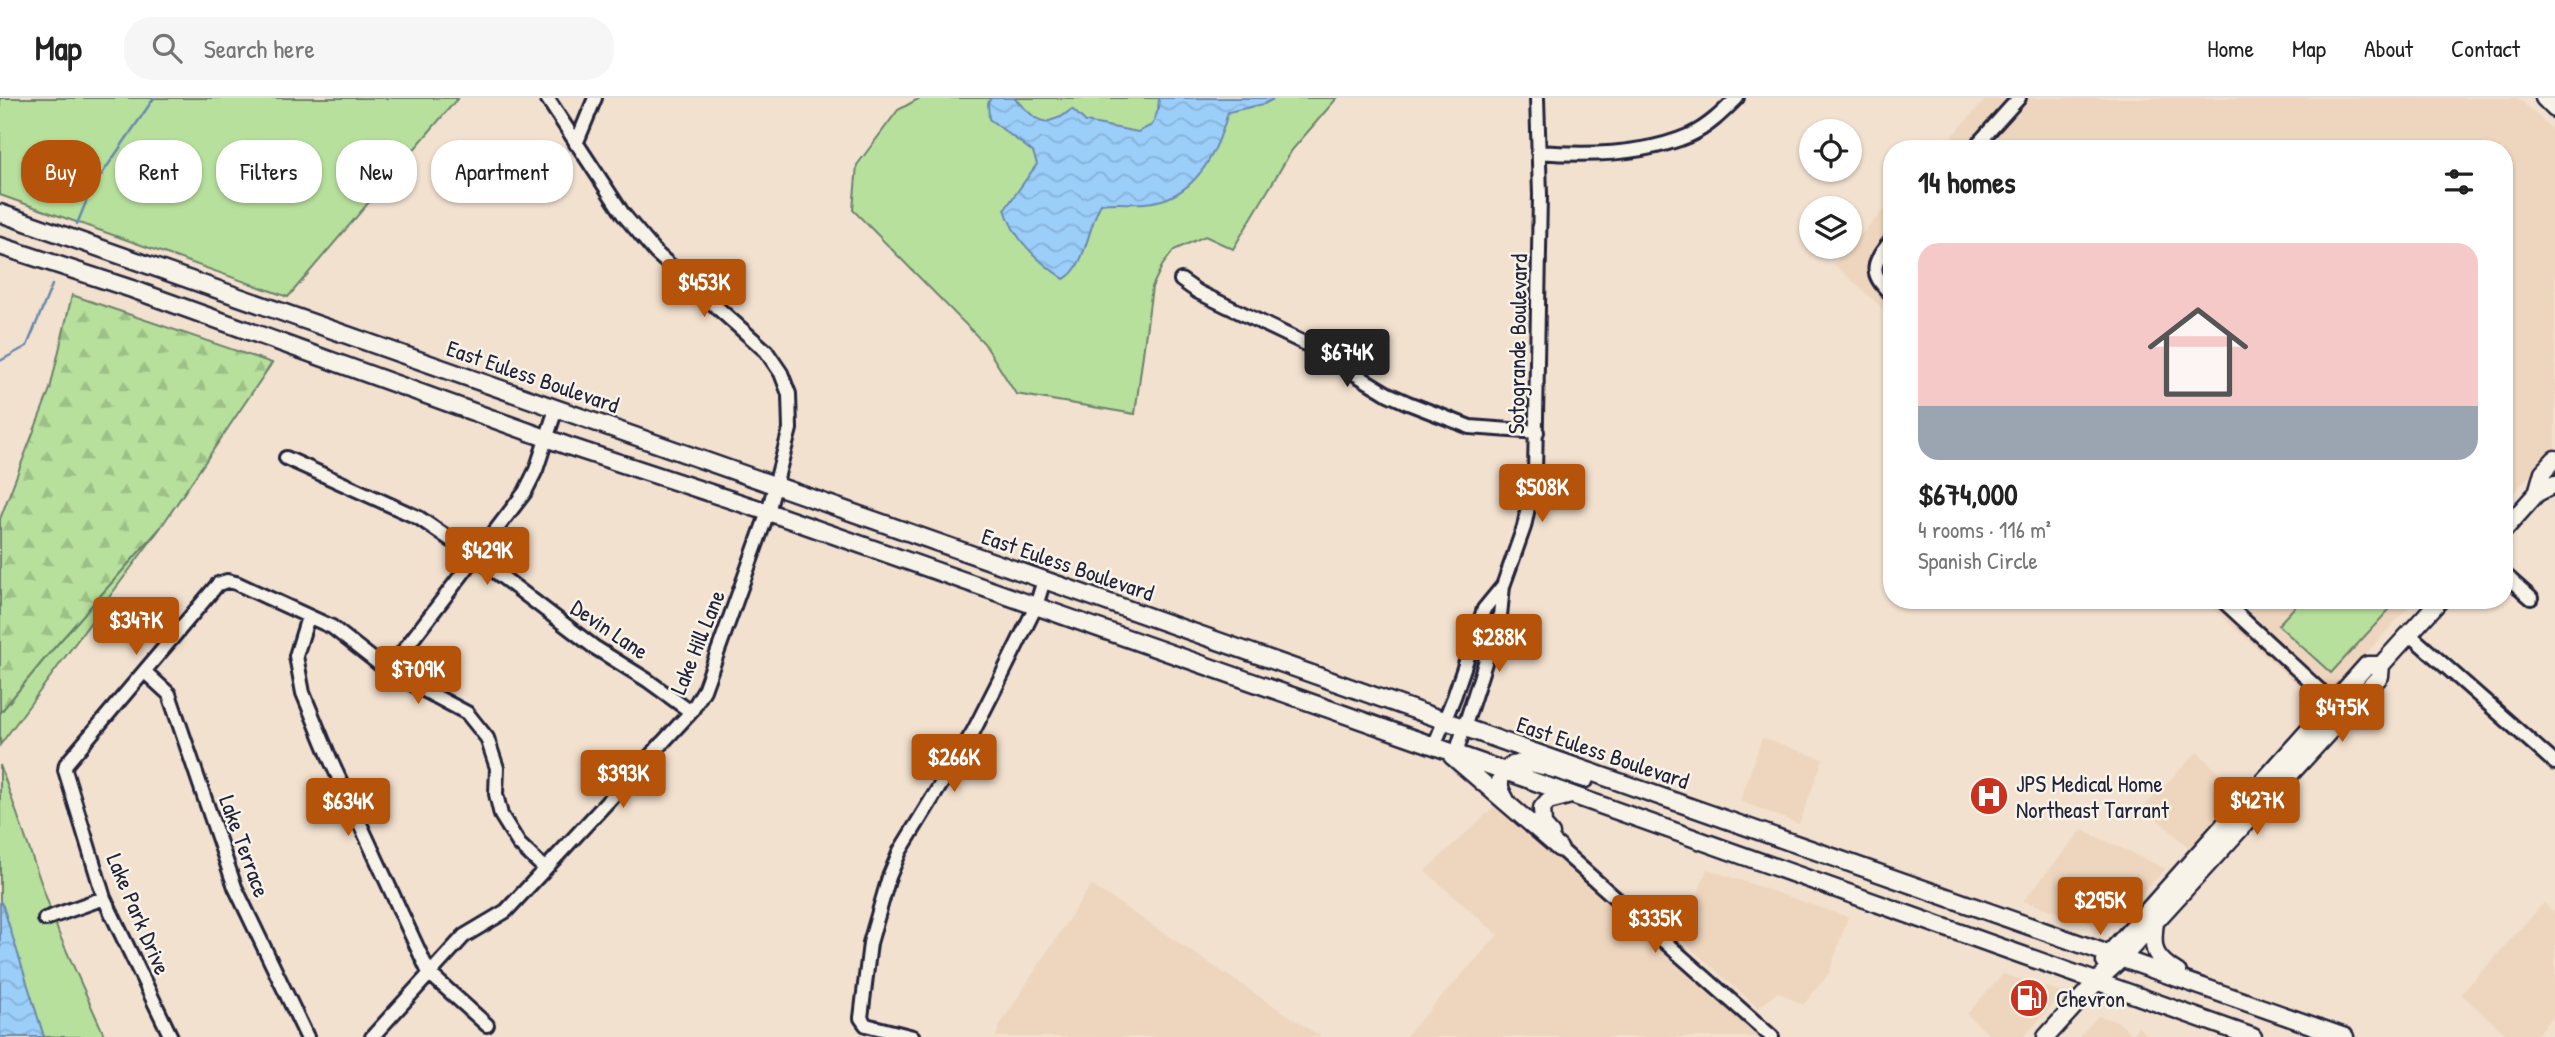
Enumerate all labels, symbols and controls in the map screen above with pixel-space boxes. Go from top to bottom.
search box [124,17,614,80]
text: Map [35,26,82,70]
icon: search [148,29,186,67]
text: Search here [204,31,315,66]
text: Home [2207,32,2254,64]
text: Map [2292,32,2326,64]
text: About [2364,32,2413,64]
text: Contact [2451,32,2520,64]
map controls [1799,119,1862,259]
button: locate [1799,119,1862,182]
chip: Buy [21,140,101,203]
chip: Rent [115,140,202,203]
chip: Filters [216,140,322,203]
chip: New [336,140,417,203]
chip: Apartment [431,140,573,203]
text: 14 homes [1918,162,2016,202]
icon: filters [2440,163,2478,201]
button: layers [1799,196,1862,259]
street label: Sotogrande Boulevard [1500,254,1534,434]
pin: $453K [655,260,753,319]
text: $453K [678,266,730,297]
icon: home [2135,289,2261,415]
pin: $674K [1298,330,1396,389]
street label: East Euless Boulevard [443,332,623,420]
text: $674K [1321,336,1373,367]
pin: $508K [1493,464,1591,524]
text: $508K [1515,471,1569,502]
text: $674,000 [1918,474,2018,514]
text: 4 rooms · 116 m² [1918,514,2051,545]
street label: East Euless Boulevard [978,520,1158,608]
pin: $429K [438,528,536,587]
text: $429K [461,534,513,565]
text: Spanish Circle [1918,545,2038,576]
street label: Lake Hill Lane [662,585,732,699]
street label: Devin Lane [565,592,655,666]
pin: $347K [87,598,185,657]
text: $347K [109,604,163,635]
pin: $288K [1450,614,1548,674]
text: $288K [1472,621,1526,652]
pin: $709K [369,646,467,706]
text: $709K [391,653,445,684]
pin: $475K [2293,684,2391,744]
text: $475K [2315,691,2369,722]
street label: East Euless Boulevard [1513,708,1693,796]
pin: $266K [905,734,1003,794]
text: $266K [928,741,980,772]
pin: $393K [574,750,672,810]
text: $393K [597,757,649,788]
place label: JPS Medical Home Northeast Tarrant [2016,768,2170,825]
hospital icon: JPS Medical Home Northeast Tarrant [1968,775,2010,817]
pin: $634K [299,778,397,838]
pin: $427K [2208,778,2306,837]
text: $427K [2230,784,2284,815]
text: $634K [322,785,374,816]
street label: Lake Terrace [212,791,278,901]
street label: Lake Park Drive [100,849,178,979]
pin: $295K [2051,878,2149,937]
text: $295K [2074,884,2126,915]
pin: $335K [1606,896,1704,955]
text: $335K [1628,902,1682,933]
fuel station icon: Chevron [2008,977,2050,1019]
place label: Chevron [2056,983,2125,1014]

